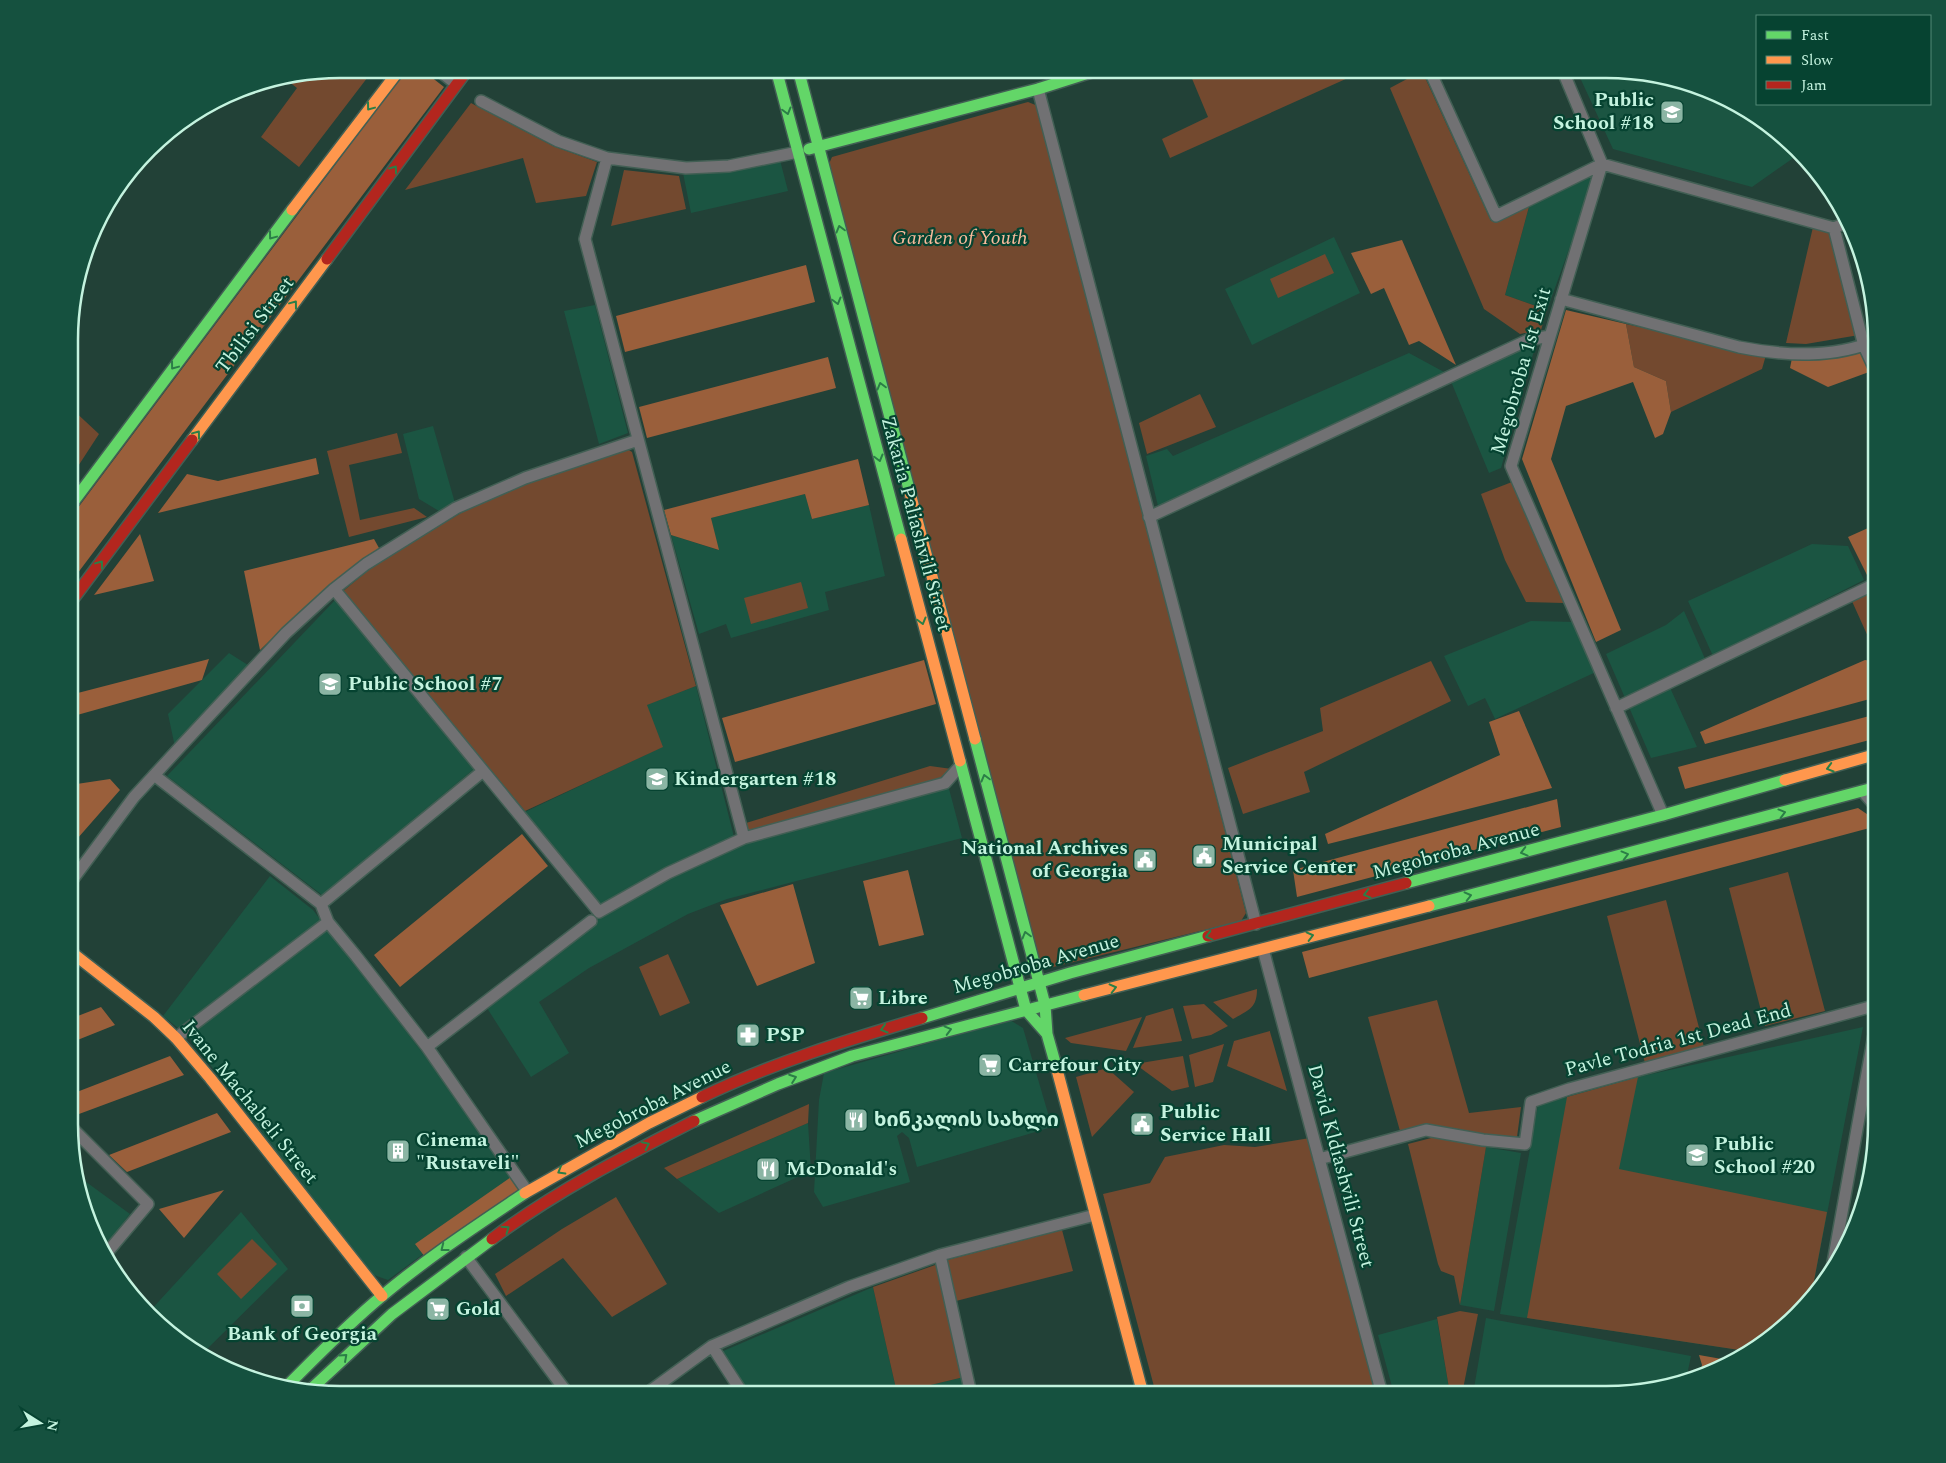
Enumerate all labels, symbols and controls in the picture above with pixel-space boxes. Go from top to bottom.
legend [1756,15,1931,105]
text: Fast [1801,24,1829,47]
text: Slow [1801,49,1833,72]
text: Jam [1801,74,1827,97]
place label: Public School #18 [1553,85,1654,138]
school or university icon: Public School #18 [1659,99,1685,125]
one-way arrow [367,102,376,111]
one-way arrow [781,106,792,115]
one-way arrow [388,165,397,175]
park label: Garden of Youth [892,223,1028,253]
one-way arrow [835,225,846,234]
one-way arrow [268,231,277,240]
street label: Tbilisi Street [208,270,302,380]
street label: Megobroba 1st Exit [1483,284,1559,458]
one-way arrow [831,296,842,305]
one-way arrow [289,301,297,310]
one-way arrow [171,360,180,370]
one-way arrow [877,383,887,391]
street label: Zakaria Paliashvili Street [873,413,959,635]
one-way arrow [191,430,200,440]
one-way arrow [873,453,884,462]
one-way arrow [94,561,102,570]
one-way arrow [917,616,927,624]
place label: Public School #7 [348,669,503,699]
school or university icon: Public School #7 [317,671,343,697]
one-way arrow [1827,762,1835,772]
place label: Kindergarten #18 [674,764,836,794]
school or university icon: Kindergarten #18 [644,766,670,792]
one-way arrow [980,774,991,783]
one-way arrow [1777,808,1786,819]
street label: Megobroba Avenue [1369,814,1543,888]
place label: Municipal Service Center [1222,829,1356,882]
place label: National Archives of Georgia [961,833,1129,886]
public building icon: Municipal Service Center [1191,843,1217,869]
one-way arrow [1519,846,1528,857]
public building icon: National Archives of Georgia [1132,847,1158,873]
one-way arrow [1620,850,1629,861]
one-way arrow [1363,888,1371,899]
one-way arrow [1463,891,1472,902]
street label: Megobroba Avenue [949,926,1123,1002]
one-way arrow [1204,930,1213,941]
one-way arrow [1022,932,1032,940]
one-way arrow [1306,932,1314,942]
place label: Libre [878,983,928,1013]
one-way arrow [1109,983,1118,994]
supermarket icon: Libre [848,985,874,1011]
street label: Pavle Todria 1st Dead End [1561,995,1795,1085]
street label: Ivane Machabeli Street [174,1013,326,1191]
place label: PSP [766,1020,805,1050]
pharmacy icon: PSP [735,1022,761,1048]
one-way arrow [880,1023,889,1033]
one-way arrow [944,1025,953,1036]
place label: Carrefour City [1008,1050,1143,1080]
street label: Megobroba Avenue [569,1052,737,1156]
supermarket icon: Carrefour City [977,1052,1003,1078]
street label: David Kldiashvili Street [1299,1061,1383,1271]
one-way arrow [789,1074,797,1084]
place label: Public Service Hall [1160,1097,1271,1150]
place label: ხინკალის სახლი [874,1105,1059,1135]
restaurant icon: ხინკალის სახლი [843,1107,869,1133]
public building icon: Public Service Hall [1129,1111,1155,1137]
place label: Cinema "Rustaveli" [416,1125,520,1178]
place label: Public School #20 [1714,1129,1815,1182]
building icon: Cinema "Rustaveli" [385,1138,411,1164]
one-way arrow [640,1142,649,1152]
school or university icon: Public School #20 [1684,1142,1710,1168]
place label: McDonald's [786,1154,897,1184]
restaurant icon: McDonald's [755,1156,781,1182]
one-way arrow [558,1165,567,1175]
one-way arrow [500,1226,510,1235]
one-way arrow [441,1243,450,1251]
bank icon: Bank of Georgia [289,1293,315,1319]
place label: Gold [456,1294,501,1324]
supermarket icon: Gold [425,1296,451,1322]
place label: Bank of Georgia [227,1319,378,1349]
one-way arrow [339,1354,348,1363]
north arrow [15,1398,65,1448]
text: N [41,1418,64,1433]

